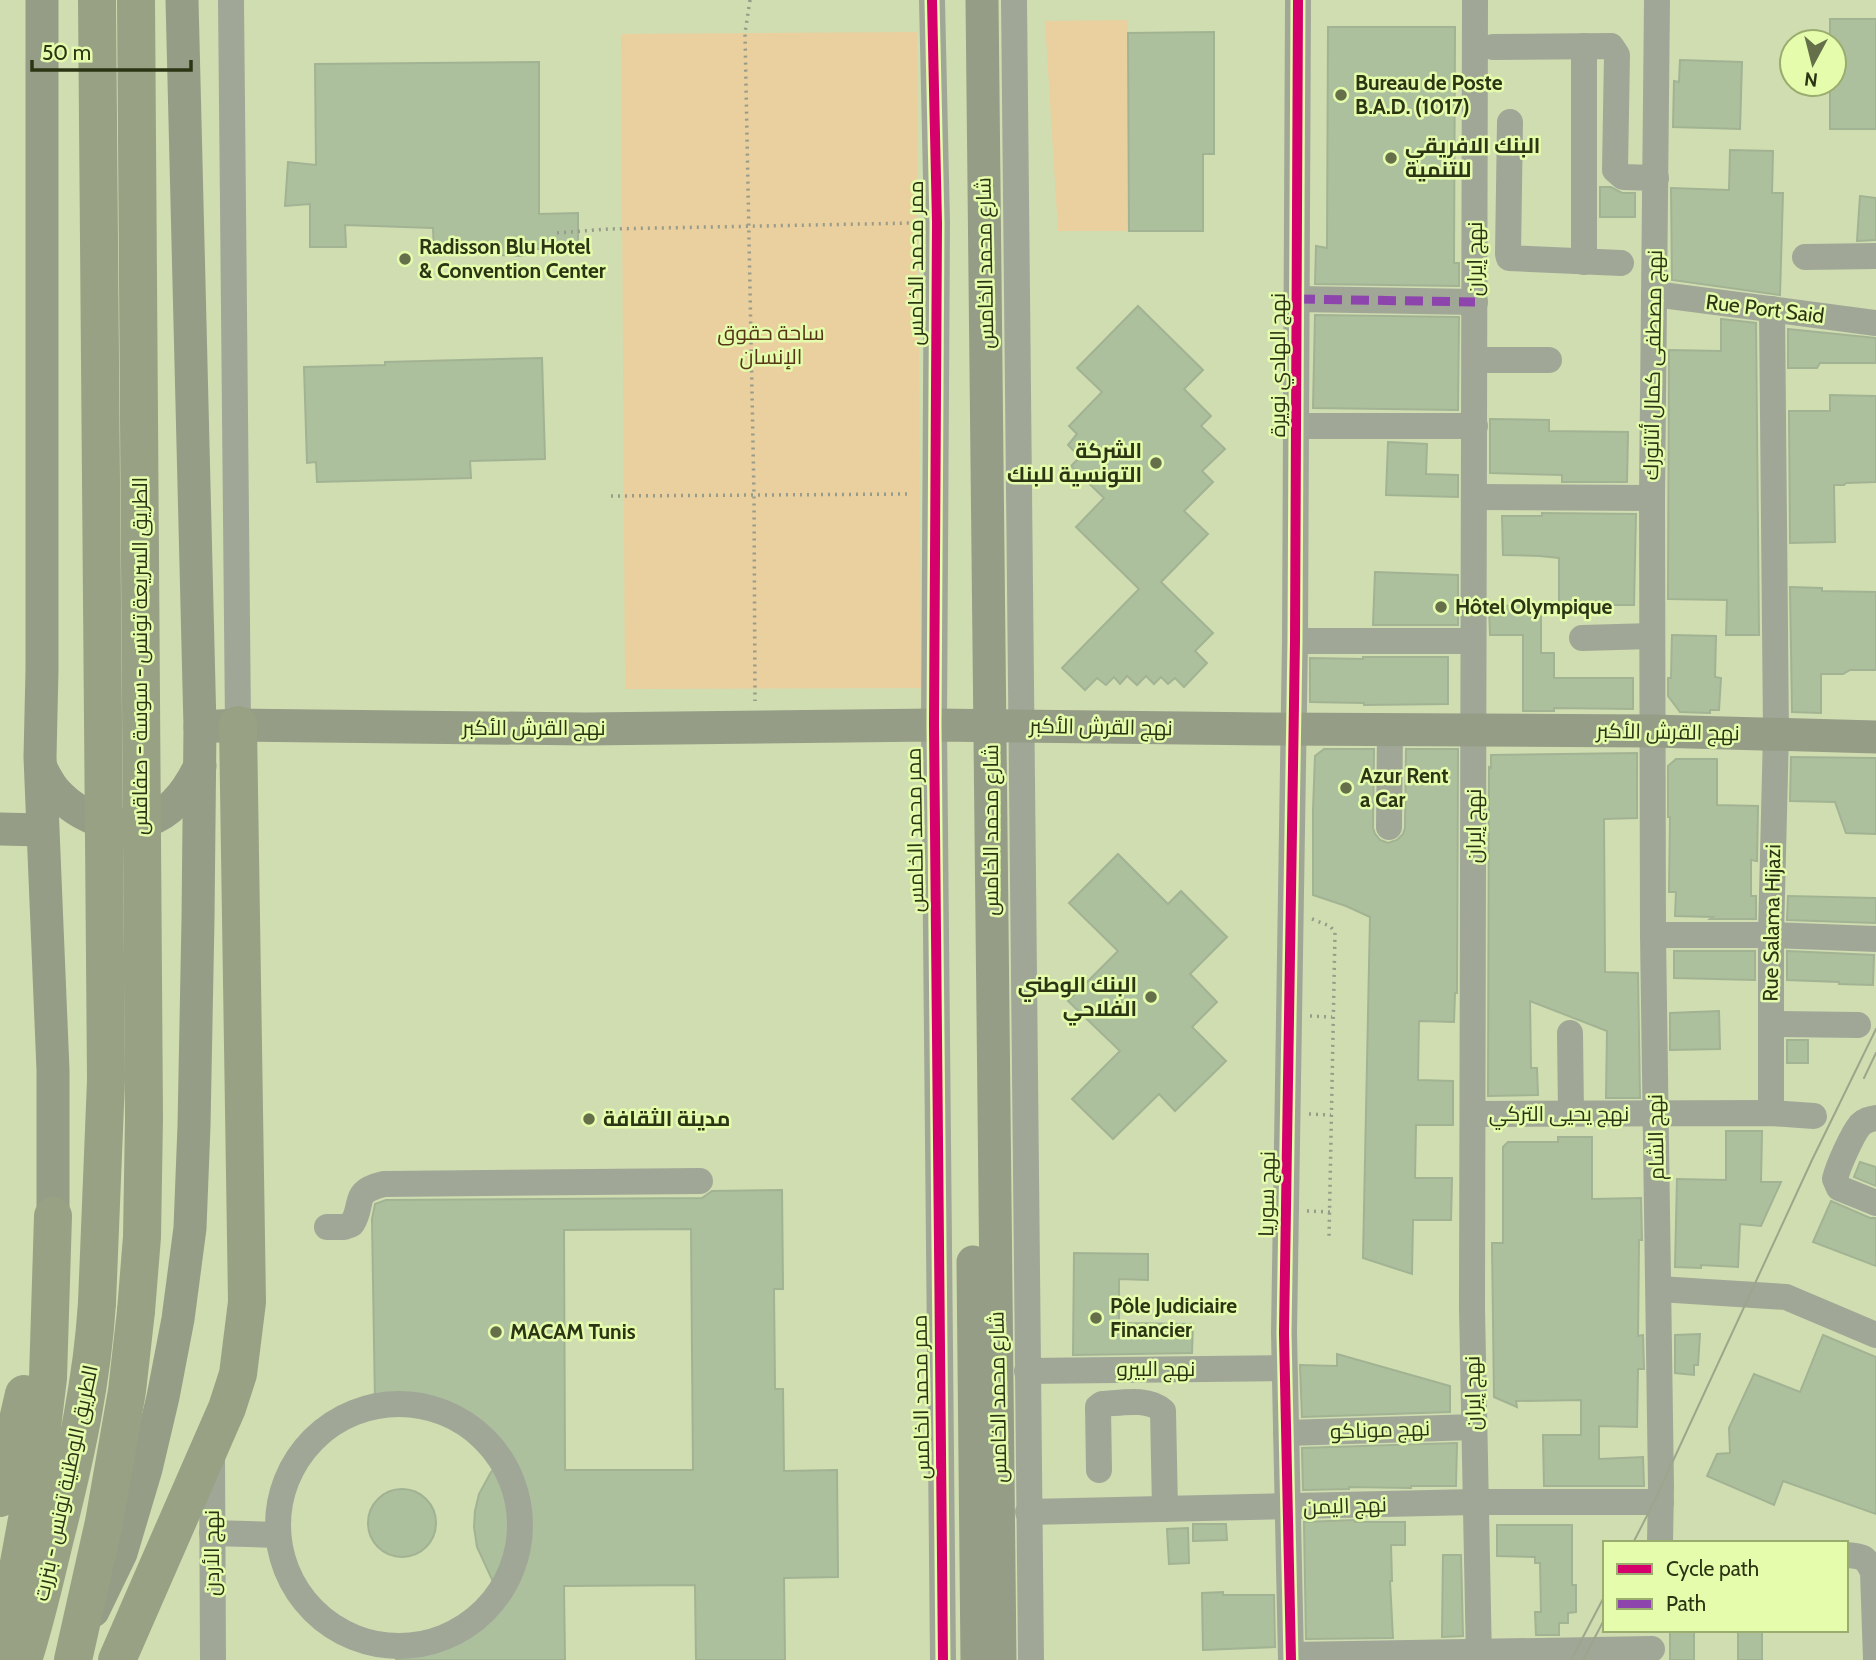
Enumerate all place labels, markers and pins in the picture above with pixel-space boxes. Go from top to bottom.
place label: Bureau de Poste B.A.D. (1017) [1355,70,1503,119]
marker: Bureau de Poste B.A.D. (1017) [1333,87,1349,103]
place label: البنك الافريقي للتنمية [1405,133,1540,182]
marker: البنك الافريقي للتنمية [1383,150,1399,166]
place label: Radisson Blu Hotel & Convention Center [419,234,606,283]
marker: Radisson Blu Hotel & Convention Center [397,251,413,267]
place label: الشركة التونسية للبنك [1007,438,1142,488]
marker: الشركة التونسية للبنك [1148,455,1164,471]
place label: Hôtel Olympique [1455,594,1613,619]
marker: Hôtel Olympique [1433,599,1449,615]
place label: Azur Rent a Car [1360,763,1449,812]
marker: Azur Rent a Car [1338,780,1354,796]
place label: البنك الوطني الفلاحي [1018,972,1137,1026]
marker: البنك الوطني الفلاحي [1143,989,1159,1005]
place label: مدينة الثقافة [603,1106,730,1131]
marker: مدينة الثقافة [581,1111,597,1127]
place label: Pôle Judiciaire Financier [1110,1293,1237,1342]
marker: Pôle Judiciaire Financier [1088,1310,1104,1326]
place label: MACAM Tunis [510,1319,636,1344]
marker: MACAM Tunis [488,1324,504,1340]

